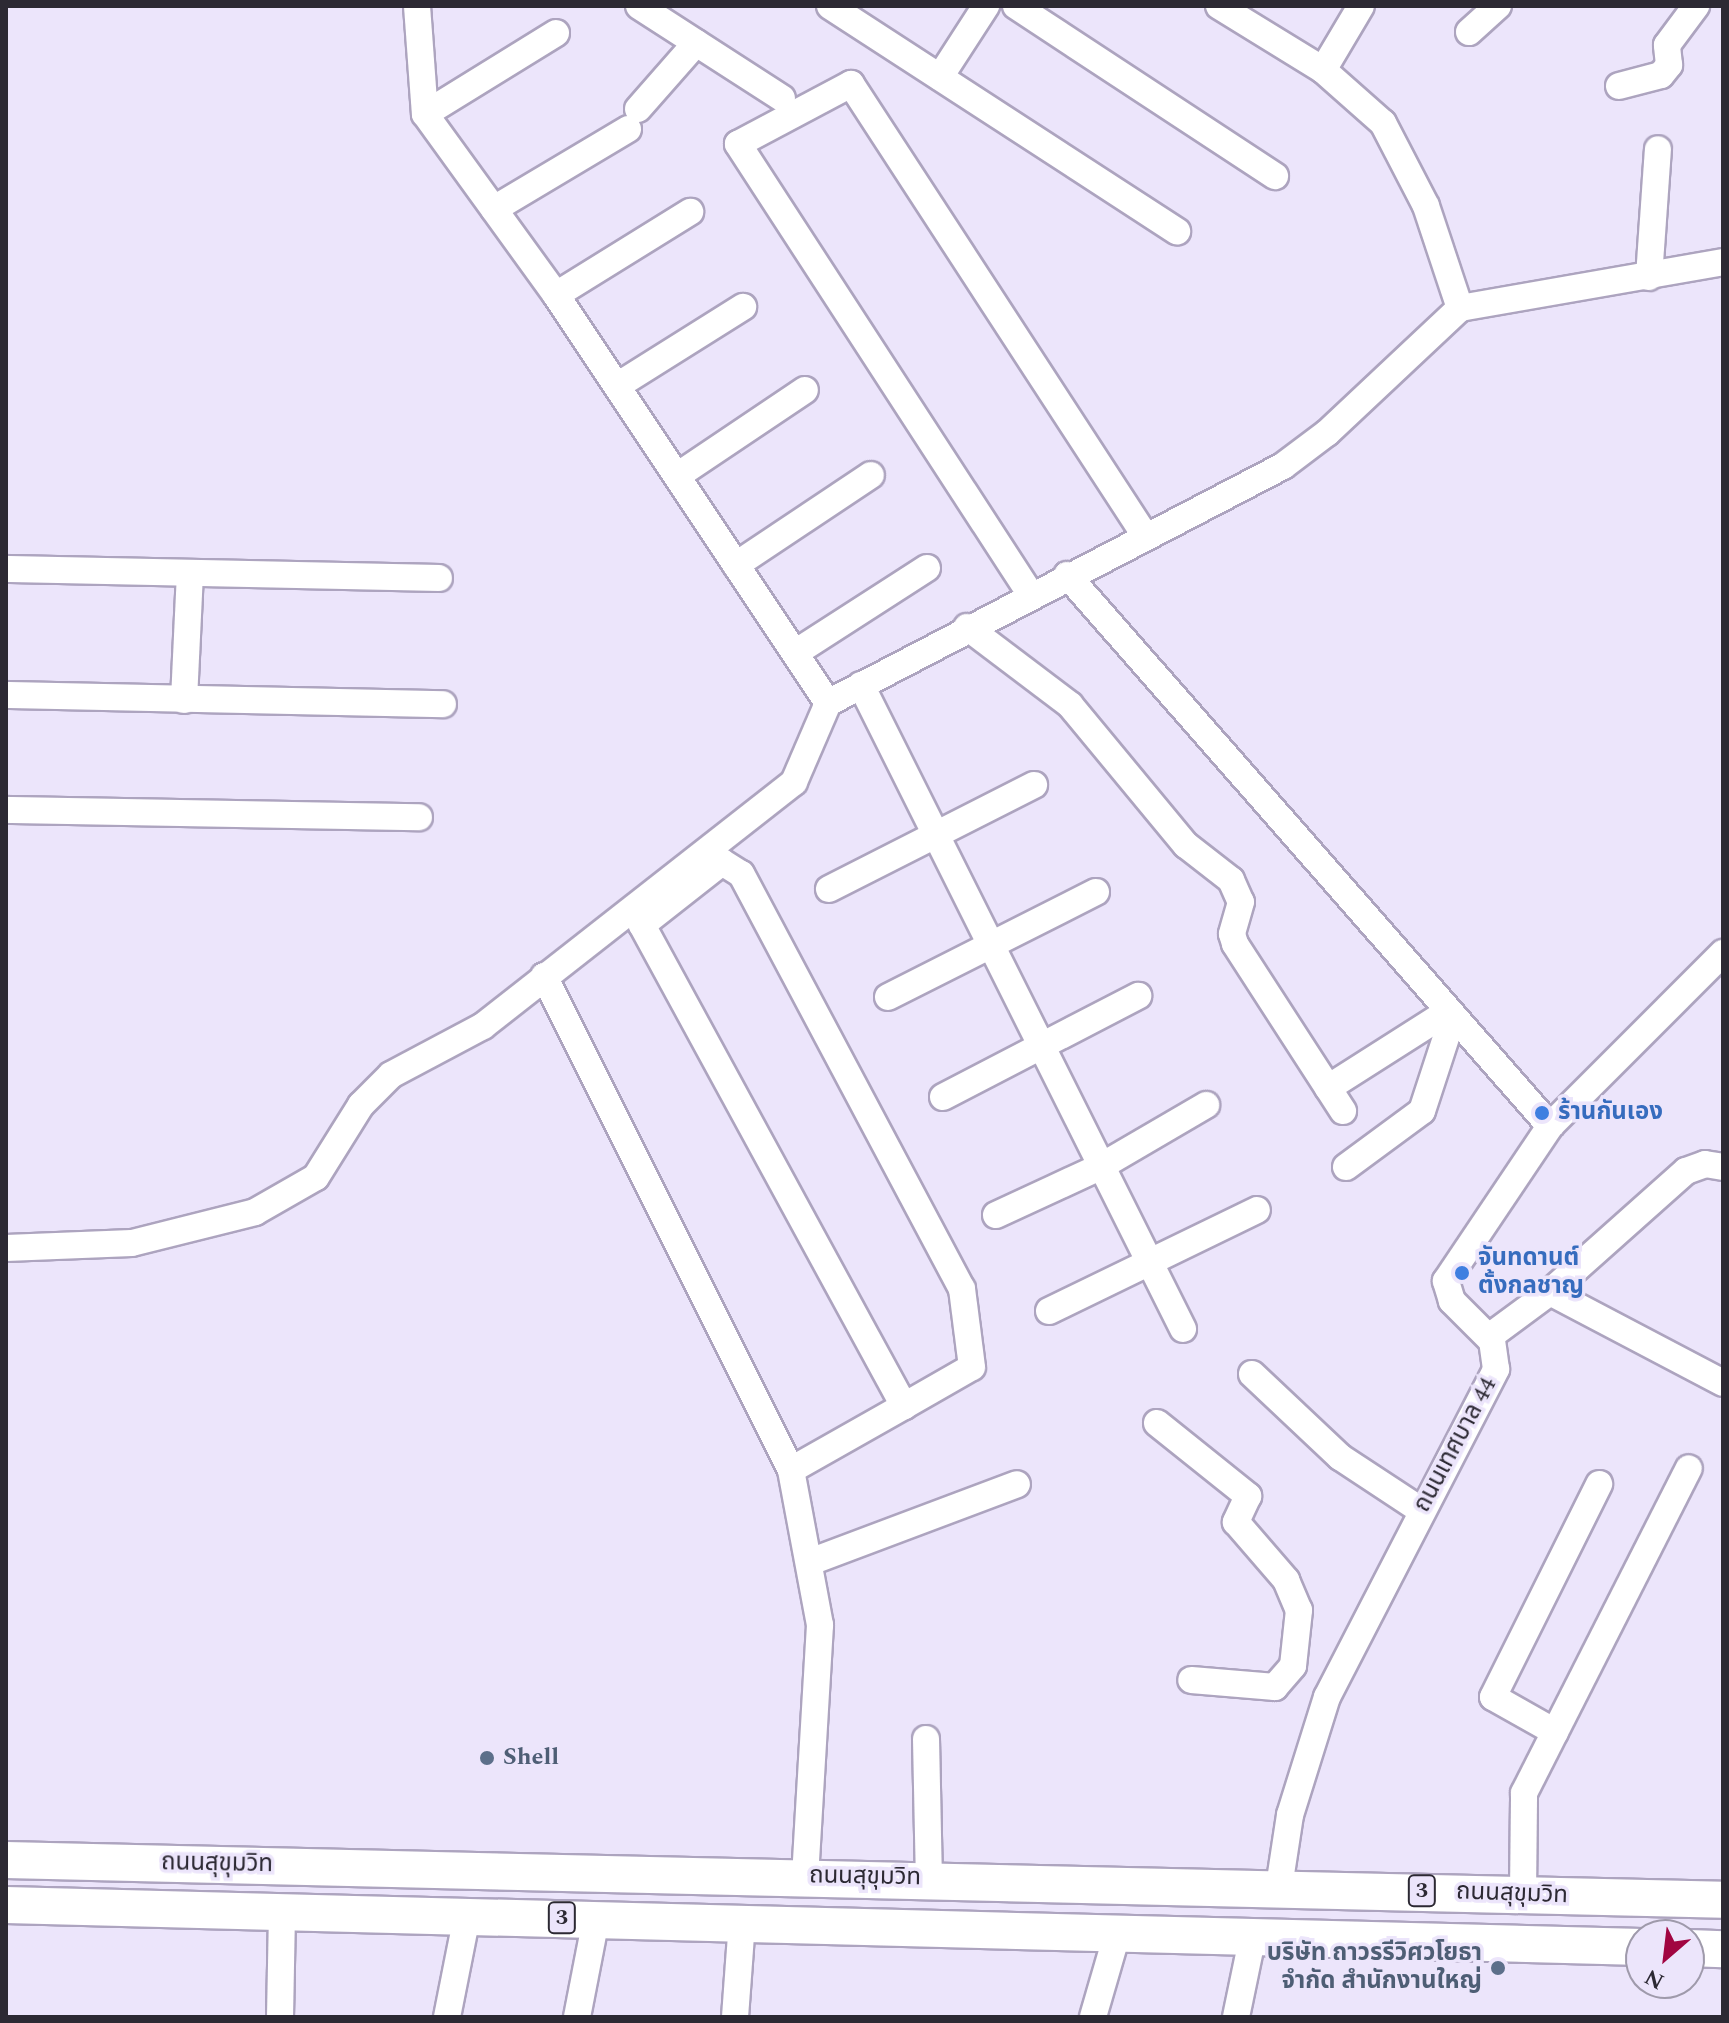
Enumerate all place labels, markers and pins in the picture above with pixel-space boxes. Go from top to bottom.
place label: ร้านกันเอง [1558,1099,1663,1127]
marker: ร้านกันเอง [1533,1104,1551,1122]
place label: จันทดานต์ ตั้งกลชาญ [1478,1245,1584,1301]
marker: จันทดานต์ ตั้งกลชาญ [1453,1264,1471,1282]
place label: Shell [503,1744,559,1772]
marker: Shell [478,1749,496,1767]
place label: บริษัท ถาวรรีวิศวโยธา จำกัด สำนักงานใหญ่ [1267,1940,1482,1996]
marker: บริษัท ถาวรรีวิศวโยธา จำกัด สำนักงานใหญ่ [1489,1959,1507,1977]

